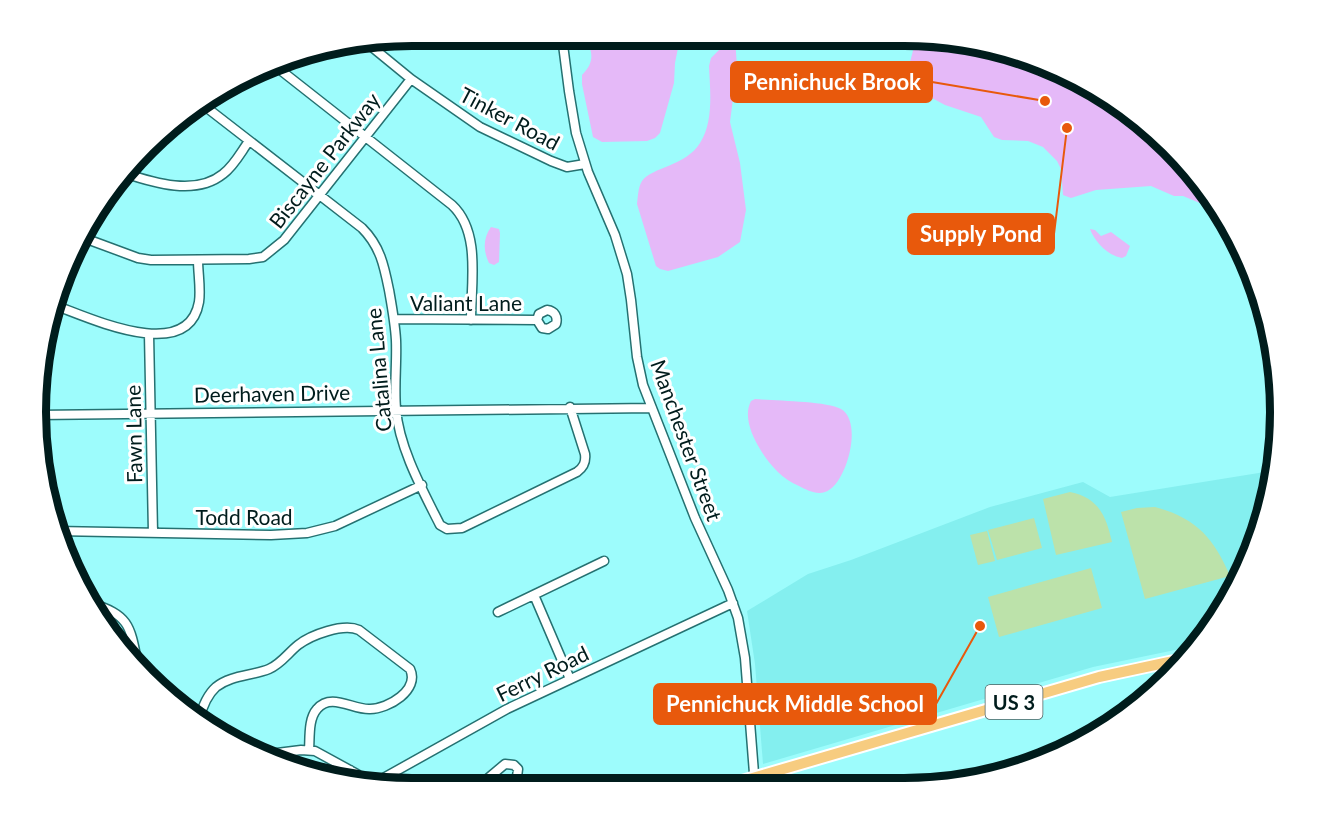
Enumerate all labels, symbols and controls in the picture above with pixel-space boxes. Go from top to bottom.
callout: Pennichuck Brook [731,62,932,102]
text: Pennichuck Brook [743,68,921,95]
street label: Tinker Road [456,81,564,155]
street label: Biscayne Parkway [263,87,385,233]
callout: Supply Pond [908,214,1054,254]
text: Supply Pond [920,220,1042,247]
street label: Valiant Lane [410,290,522,315]
street label: Catalina Lane [360,307,396,433]
street label: Manchester Street [646,356,728,524]
street label: Deerhaven Drive [194,379,350,407]
street label: Fawn Lane [120,385,146,483]
street label: Todd Road [195,504,293,529]
street label: Ferry Road [492,640,592,706]
callout: Pennichuck Middle School [654,684,936,724]
road number: US 3 [986,685,1042,719]
text: Pennichuck Middle School [666,690,924,717]

